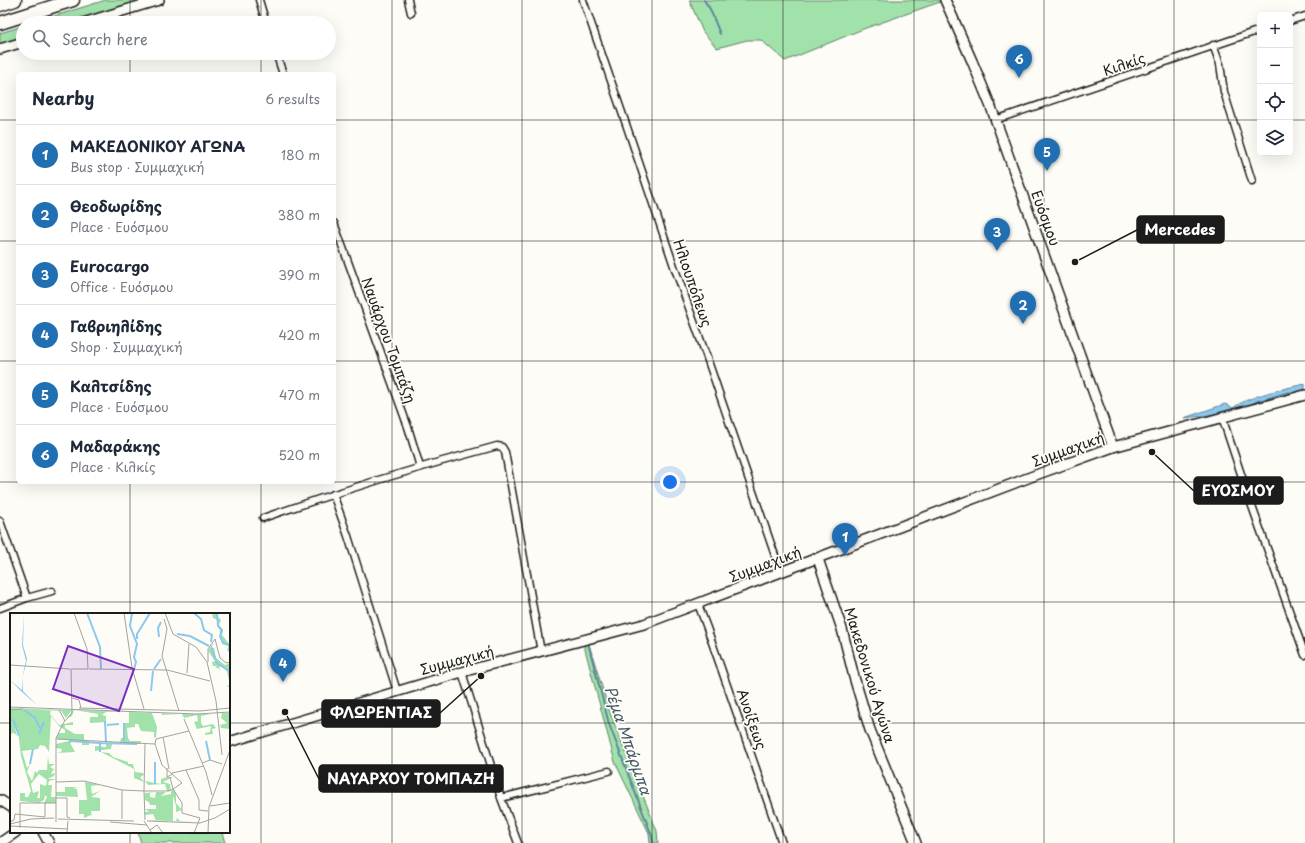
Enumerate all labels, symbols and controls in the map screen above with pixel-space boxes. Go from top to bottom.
map controls [1257,12,1293,156]
button: + [1257,12,1293,48]
search box [16,16,336,60]
icon: search [30,27,52,49]
text: Search here [62,27,148,50]
pin: 6 [1006,45,1032,78]
street label: Κιλκίς [1100,47,1148,81]
button: − [1257,48,1293,84]
button: locate [1257,84,1293,120]
text: Nearby [32,85,94,111]
text: 6 results [265,89,320,108]
button: layers [1257,120,1293,156]
text: ΜΑΚΕΔΟΝΙΚΟΥ ΑΓΩΝΑ [70,134,245,157]
pin: 5 [1034,138,1060,171]
text: 1 [42,145,48,164]
text: 180 m [281,145,320,164]
text: Bus stop · Συμμαχική [70,157,204,176]
street label: Ευόσμου [1026,187,1066,249]
text: Θεοδωρίδης [70,194,162,217]
text: 2 [40,205,50,224]
text: 380 m [277,205,320,224]
callout: Mercedes [1137,216,1224,243]
text: Place · Ευόσμου [70,217,169,236]
text: Mercedes [1145,217,1215,240]
pin: 3 [984,218,1010,251]
street label: Ηλιουπόλεως [668,236,718,330]
text: Eurocargo [70,254,149,277]
text: 3 [41,265,49,284]
text: 390 m [278,265,320,284]
street label: Ναυάρχου Τομπάζη [357,274,421,406]
text: Office · Ευόσμου [70,277,174,296]
pin: 2 [1010,291,1036,324]
text: Γαβριηλίδης [70,314,162,337]
text: 4 [41,325,49,344]
text: 420 m [278,325,320,344]
text: Shop · Συμμαχική [70,337,183,356]
text: Καλτσίδης [70,374,152,397]
text: 5 [41,385,49,404]
text: 470 m [279,385,320,404]
text: Place · Ευόσμου [70,397,169,416]
street label: Συμμαχική [1029,426,1107,472]
text: Μαδαράκης [70,434,160,457]
text: 6 [40,445,50,464]
text: 520 m [278,445,320,464]
text: Place · Κιλκίς [70,457,156,476]
your location [660,472,680,492]
callout: ΕΥΟΣΜΟΥ [1194,477,1283,504]
text: ΕΥΟΣΜΟΥ [1202,478,1275,501]
pin: 1 [832,523,858,556]
street label: Συμμαχική [726,541,804,587]
street label: Μακεδονικού Αγώνα [839,604,901,746]
inset map [10,613,230,833]
street label: Συμμαχική [418,640,496,680]
pin: 4 [270,649,296,682]
water label: Ρέμα Μπάρμπα [600,682,659,799]
street label: Ανοίξεως [732,686,772,752]
callout: ΦΛΩΡΕΝΤΙΑΣ [322,700,440,727]
text: ΦΛΩΡΕΝΤΙΑΣ [330,700,432,723]
callout: ΝΑΥΑΡΧΟΥ ΤΟΜΠΑΖΗ [319,765,503,792]
text: ΝΑΥΑΡΧΟΥ ΤΟΜΠΑΖΗ [327,766,495,789]

